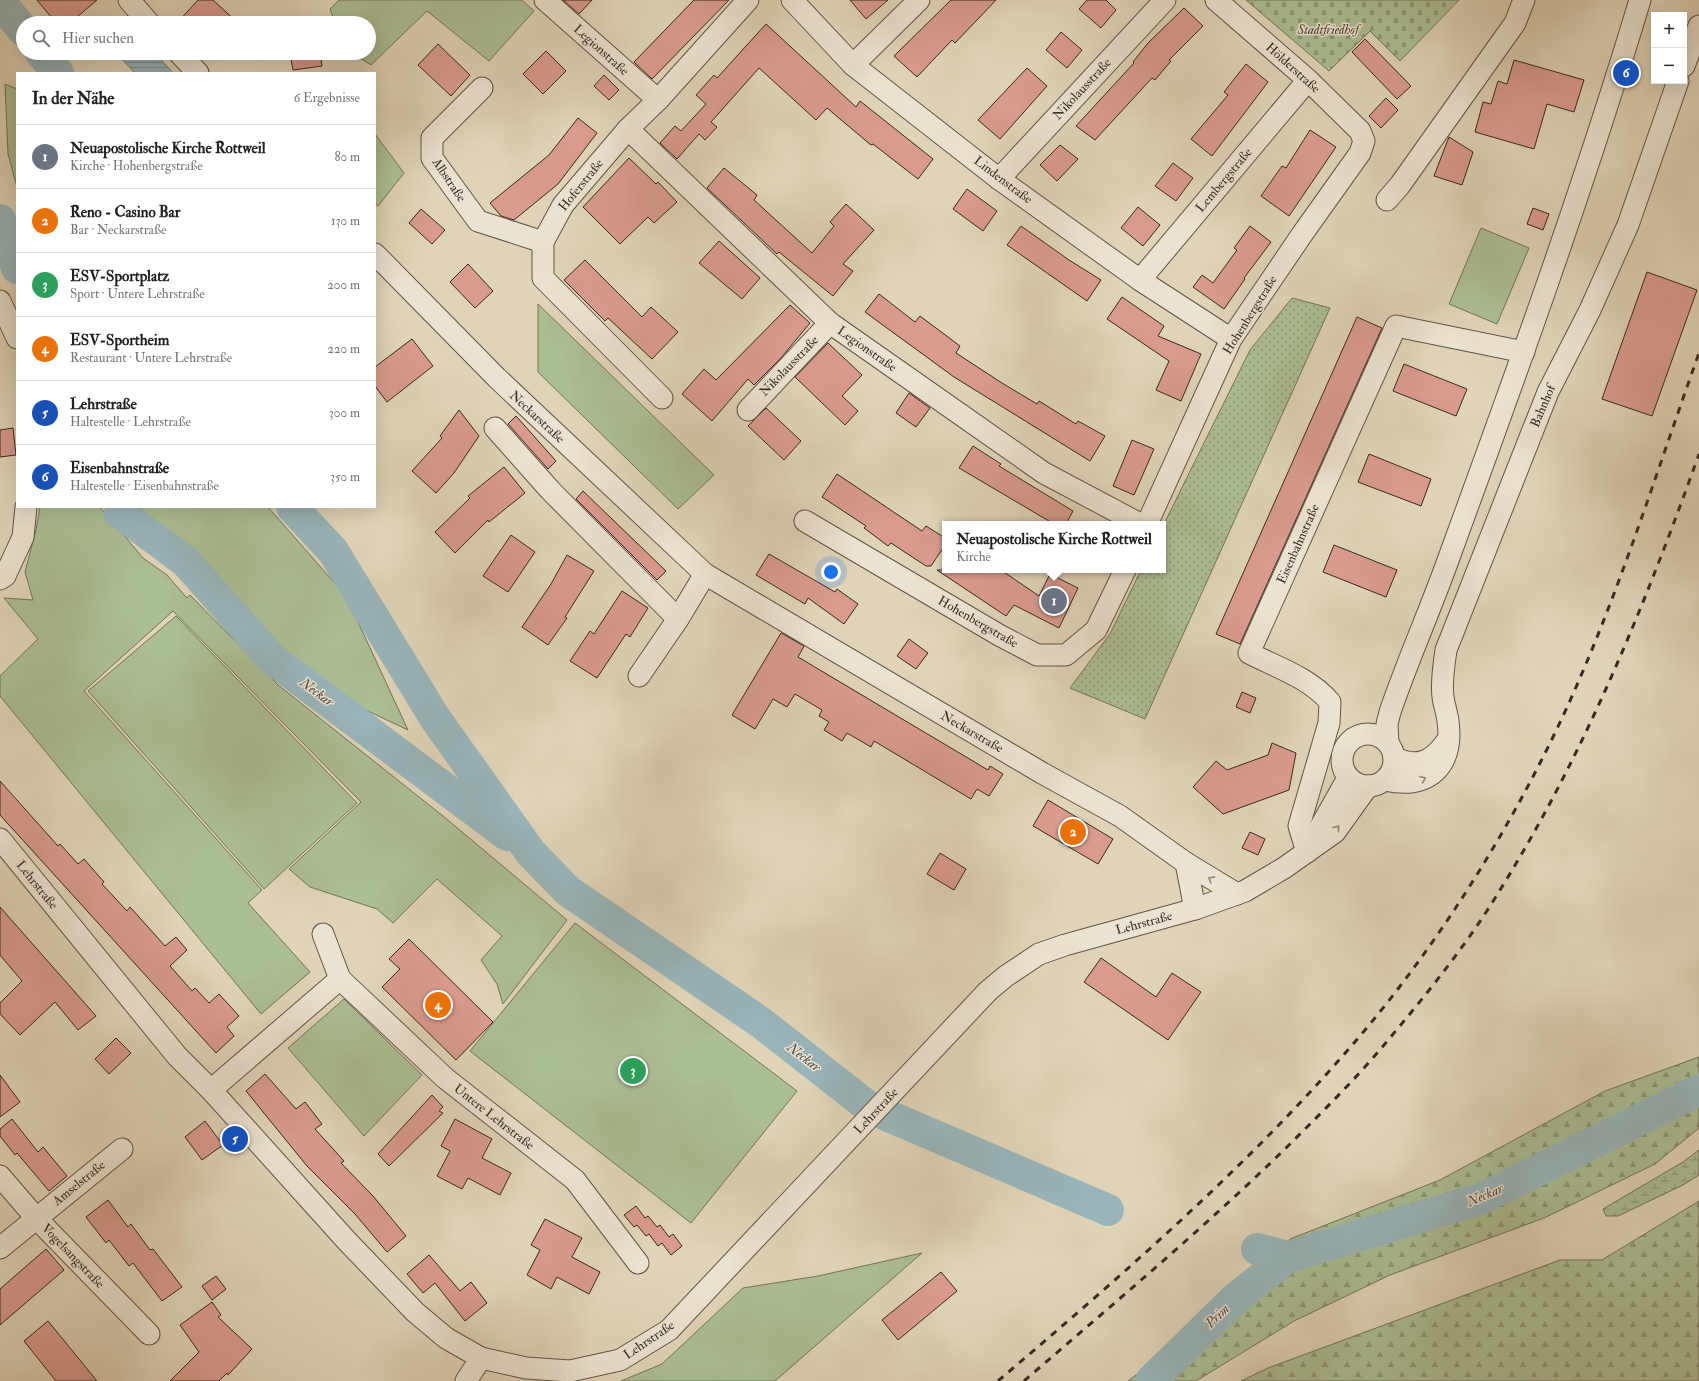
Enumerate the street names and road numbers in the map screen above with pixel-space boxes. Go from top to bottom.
street label: Legionstraße [570,21,632,79]
street label: Hölderstraße [1262,39,1324,97]
street label: Nikolausstraße [1049,54,1115,123]
street label: Lembergstraße [1192,144,1256,215]
street label: Lindenstraße [970,153,1036,208]
street label: Albstraße [428,154,470,205]
street label: Hoferstraße [555,155,607,214]
street label: Hohenbergstraße [1219,272,1281,357]
street label: Legionstraße [834,323,900,376]
street label: Nikolausstraße [756,332,822,400]
street label: Bahnhof [1527,381,1560,430]
street label: Neckarstraße [506,387,568,447]
street label: Eisenbahnstraße [1273,501,1323,587]
street label: Hohenbergstraße [935,593,1021,652]
street label: Neckarstraße [938,708,1007,757]
street label: Lehrstraße [13,857,62,913]
street label: Lehrstraße [1114,908,1175,938]
street label: Untere Lehrstraße [451,1081,538,1154]
street label: Lehrstraße [850,1084,902,1138]
street label: Amselstraße [49,1157,109,1210]
street label: Vogelsangstraße [38,1220,108,1292]
street label: Lehrstraße [621,1317,678,1363]

